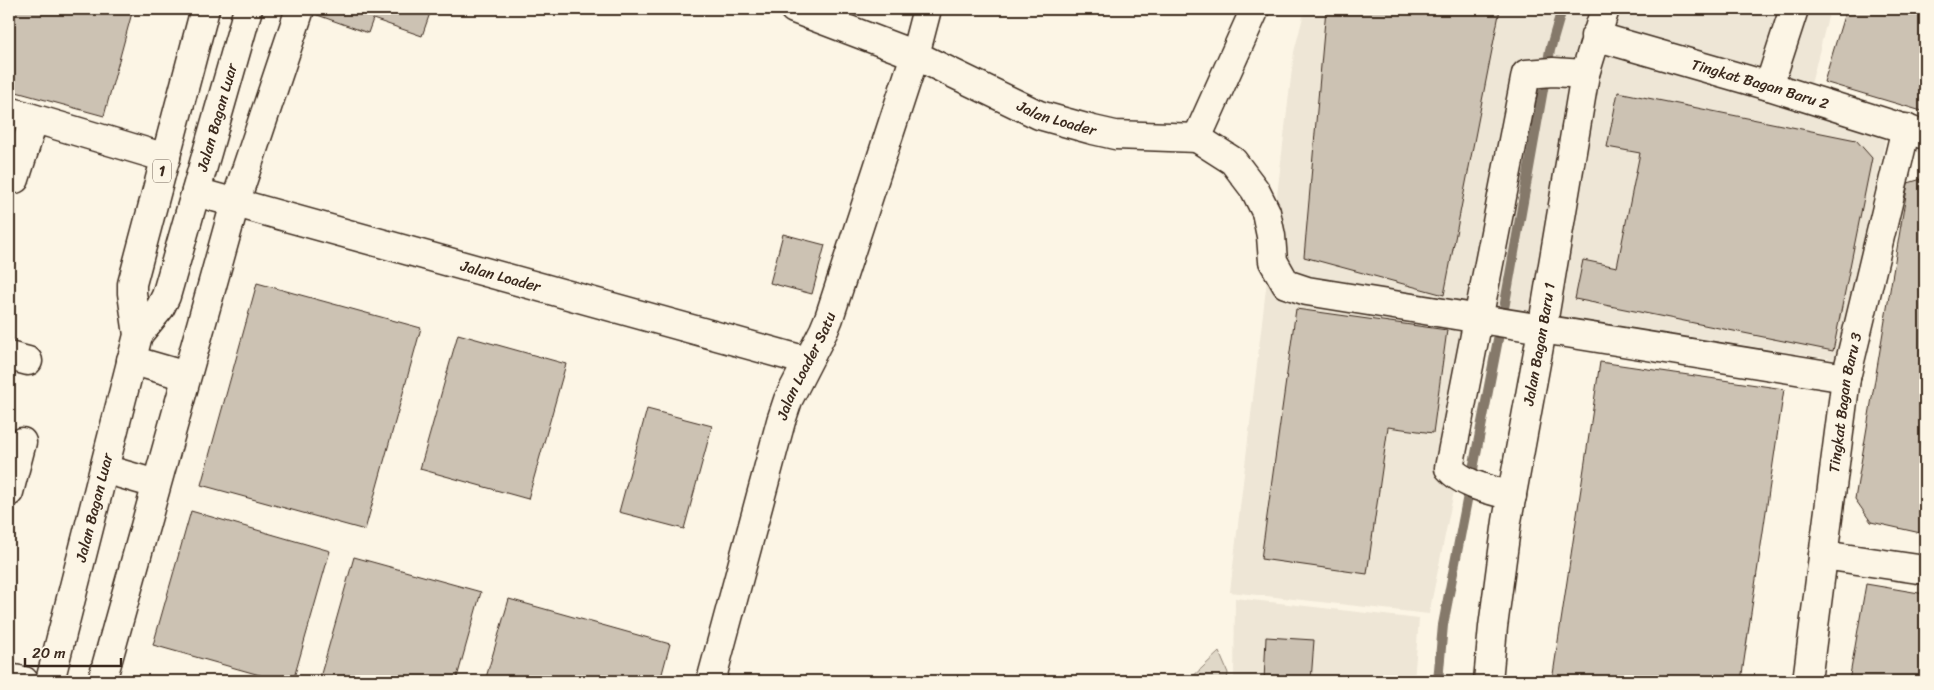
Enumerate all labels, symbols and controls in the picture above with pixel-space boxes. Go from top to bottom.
street label: Tingkat Bagan Baru 2 [1688,51,1832,117]
street label: Jalan Bagan Luar [189,59,245,175]
street label: Jalan Loader [1012,93,1100,143]
road number: 1 [153,160,171,182]
street label: Jalan Loader [457,253,544,300]
street label: Jalan Bagan Baru 1 [1515,281,1563,409]
street label: Jalan Loader Satu [769,309,843,424]
street label: Tingkat Bagan Baru 3 [1821,330,1869,474]
street label: Jalan Bagan Luar [68,450,121,566]
scale bar [25,635,121,667]
text: 20 m [32,640,66,666]

